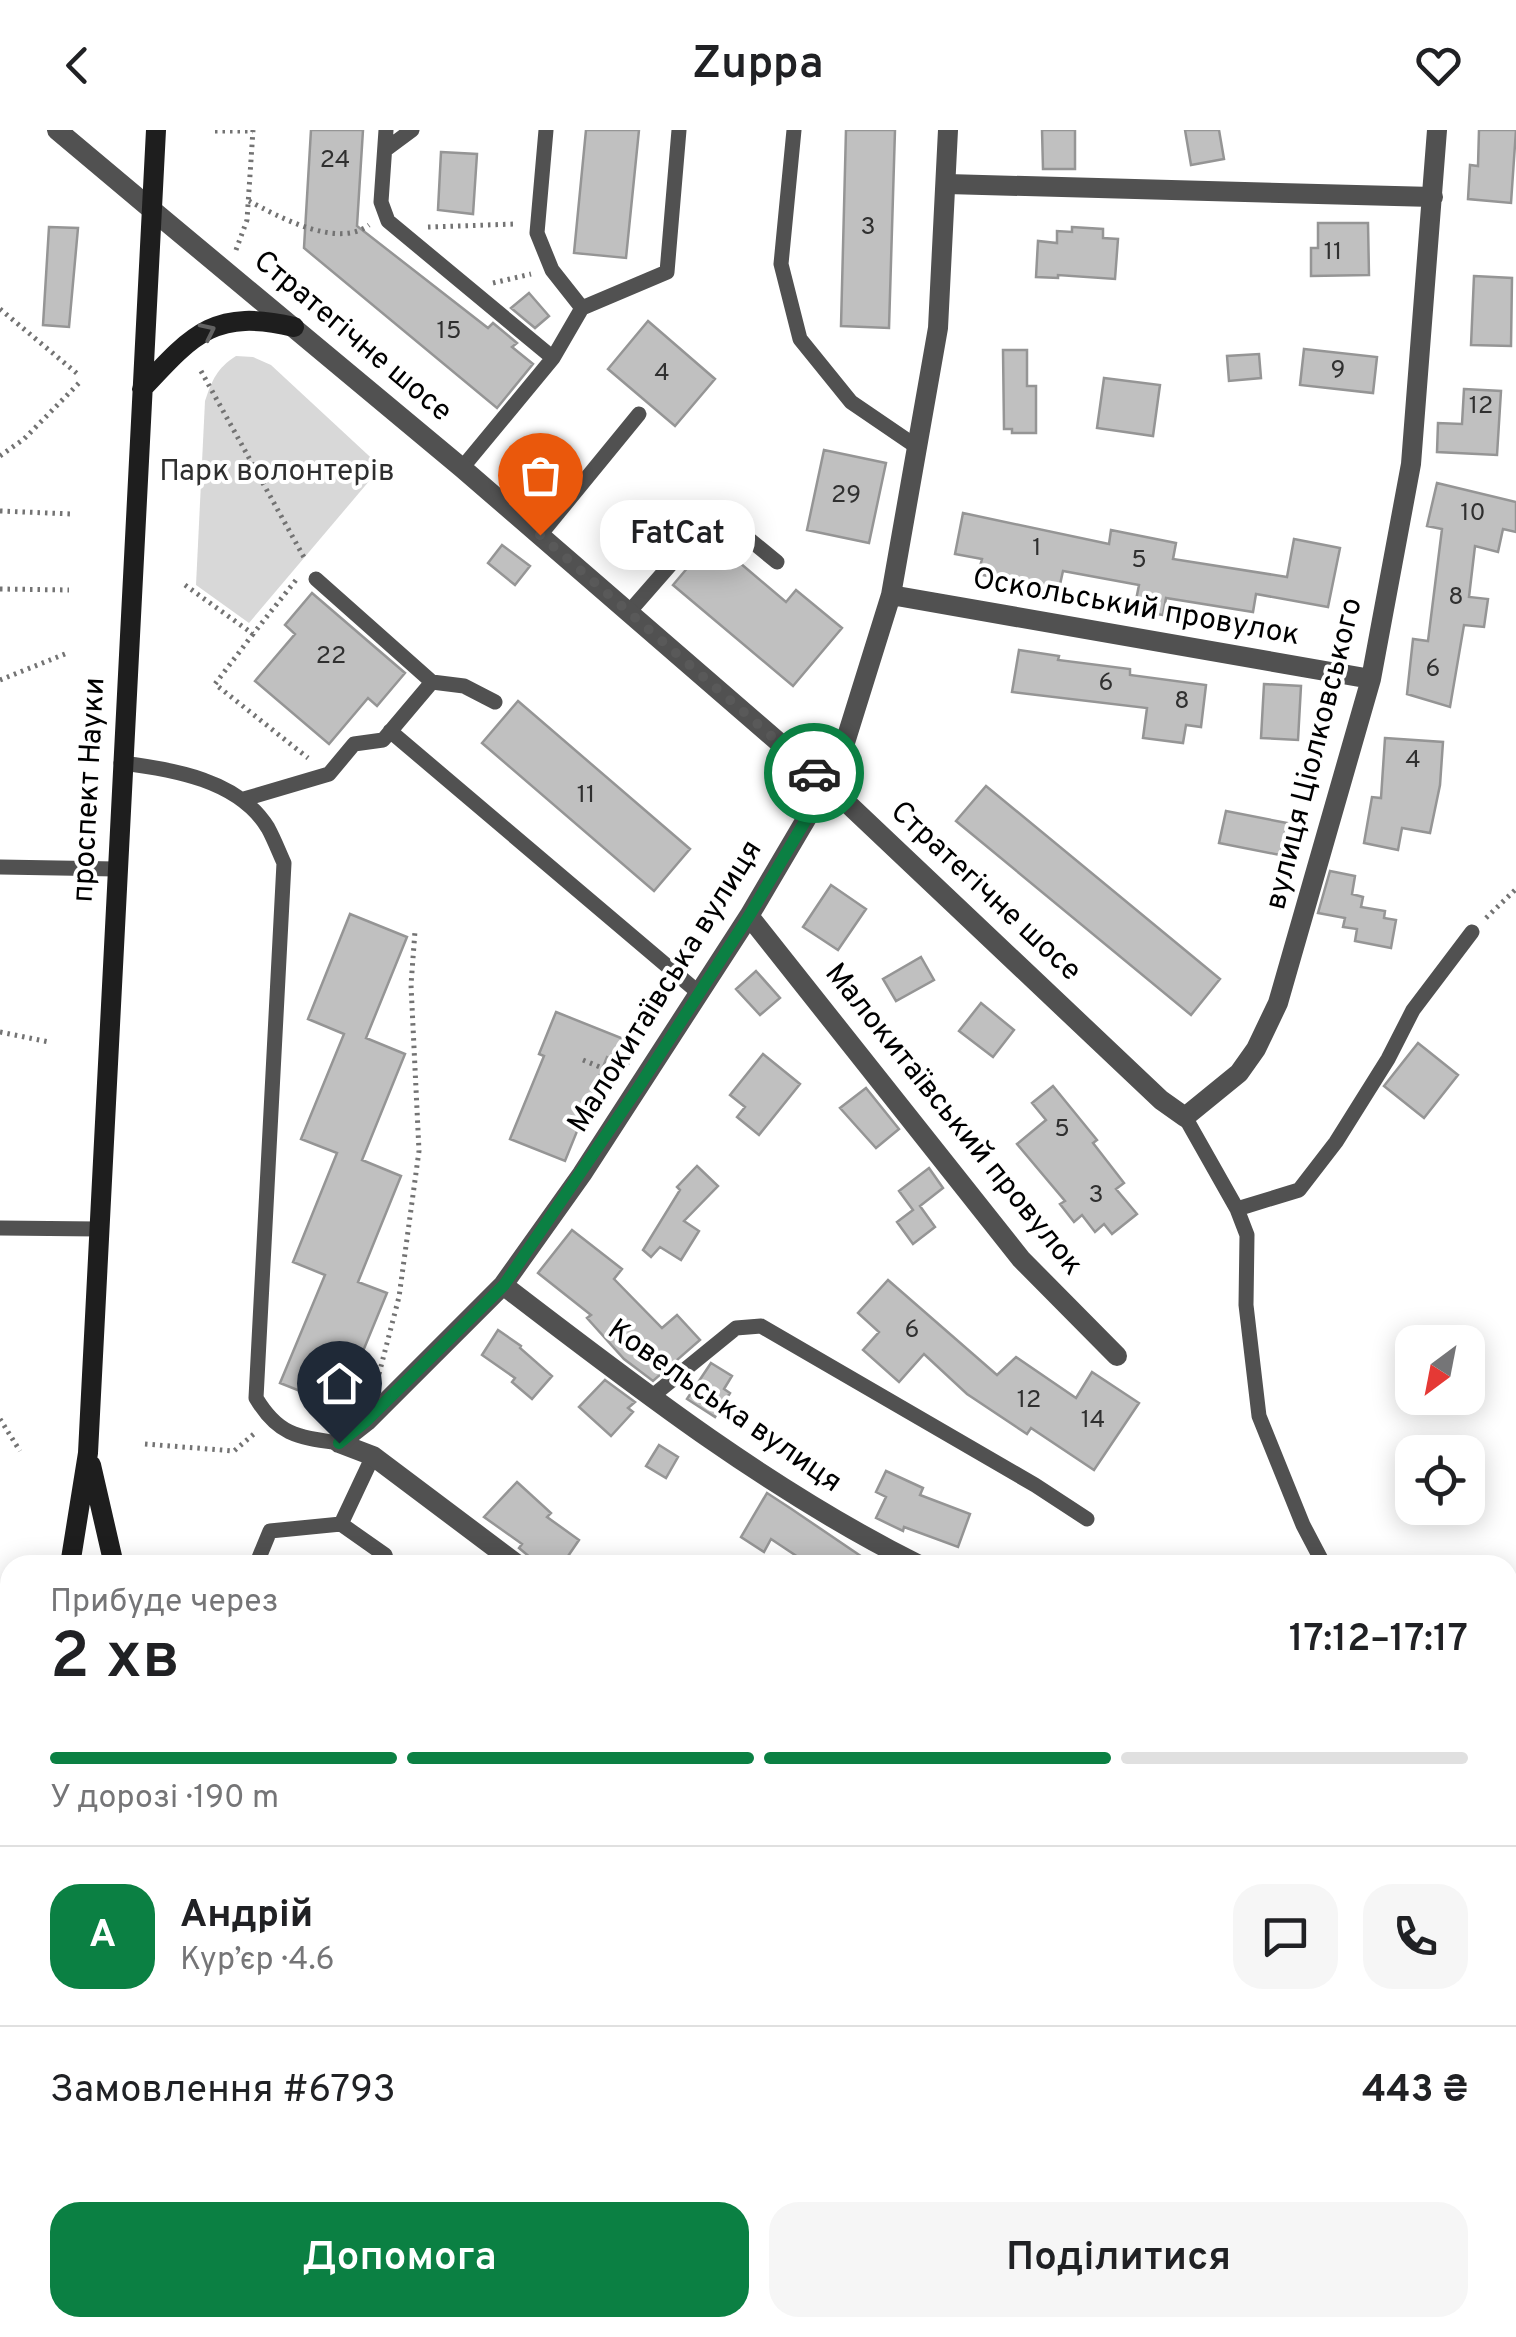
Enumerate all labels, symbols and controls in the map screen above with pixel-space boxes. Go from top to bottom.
text: Zuppa [692,37,824,94]
icon: back [50,38,105,93]
icon: heart [1411,38,1466,93]
house number: 24 [320,145,350,177]
house number: 3 [860,212,876,244]
house number: 11 [1324,237,1342,269]
street label: Стратегічне шосе [245,243,459,431]
house number: 15 [437,316,461,348]
one-way arrow [198,324,216,344]
house number: 9 [1331,355,1345,387]
house number: 4 [654,358,670,390]
house number: 12 [1469,391,1493,423]
pin [498,433,583,536]
icon: bag [513,448,568,503]
park label: Парк волонтерів [159,454,395,491]
house number: 29 [831,480,861,512]
house number: 10 [1460,498,1486,530]
callout: FatCat [600,500,755,570]
text: FatCat [630,515,725,555]
house number: 1 [1032,533,1042,565]
house number: 5 [1131,545,1147,577]
street label: Оскольський провулок [970,561,1302,655]
house number: 8 [1448,582,1464,614]
street label: вулиця Ціолковського [1258,594,1372,914]
house number: 22 [316,641,346,673]
house number: 6 [1426,654,1440,686]
house number: 6 [1099,668,1113,700]
street label: проспект Науки [66,677,114,903]
house number: 8 [1174,686,1190,718]
courier [764,723,864,823]
house number: 4 [1405,745,1421,777]
icon: car [787,746,842,801]
house number: 11 [577,780,595,812]
street label: Стратегічне шосе [882,794,1088,990]
street label: Малокитаївська вулиця [561,834,771,1140]
street label: Малокитаївський провулок [816,957,1090,1283]
house number: 5 [1054,1114,1070,1146]
house number: 3 [1088,1180,1104,1212]
street label: Ковельська вулиця [600,1312,848,1502]
house number: 6 [905,1315,919,1347]
north arrow [1395,1325,1485,1415]
map controls [1395,1325,1485,1525]
pin [297,1341,382,1444]
icon: home [312,1356,367,1411]
house number: 12 [1017,1385,1041,1417]
house number: 14 [1081,1405,1105,1437]
button: locate [1395,1435,1485,1525]
text: Прибуде через [50,1583,279,1623]
text: 17:12–17:17 [1289,1616,1468,1665]
text: 2 хв [50,1619,180,1701]
text: У дорозі · 190 m [50,1779,279,1819]
button: chat [1233,1884,1338,1989]
button: phone [1363,1884,1468,1989]
text: Андрій [180,1892,313,1941]
text: А [89,1912,116,1961]
text: Кур’єр · 4.6 [180,1941,335,1981]
text: Замовлення #6793 [50,2067,396,2116]
text: 443 ₴ [1362,2067,1468,2116]
button: Допомога [50,2202,749,2317]
button: Поділитися [769,2202,1468,2317]

